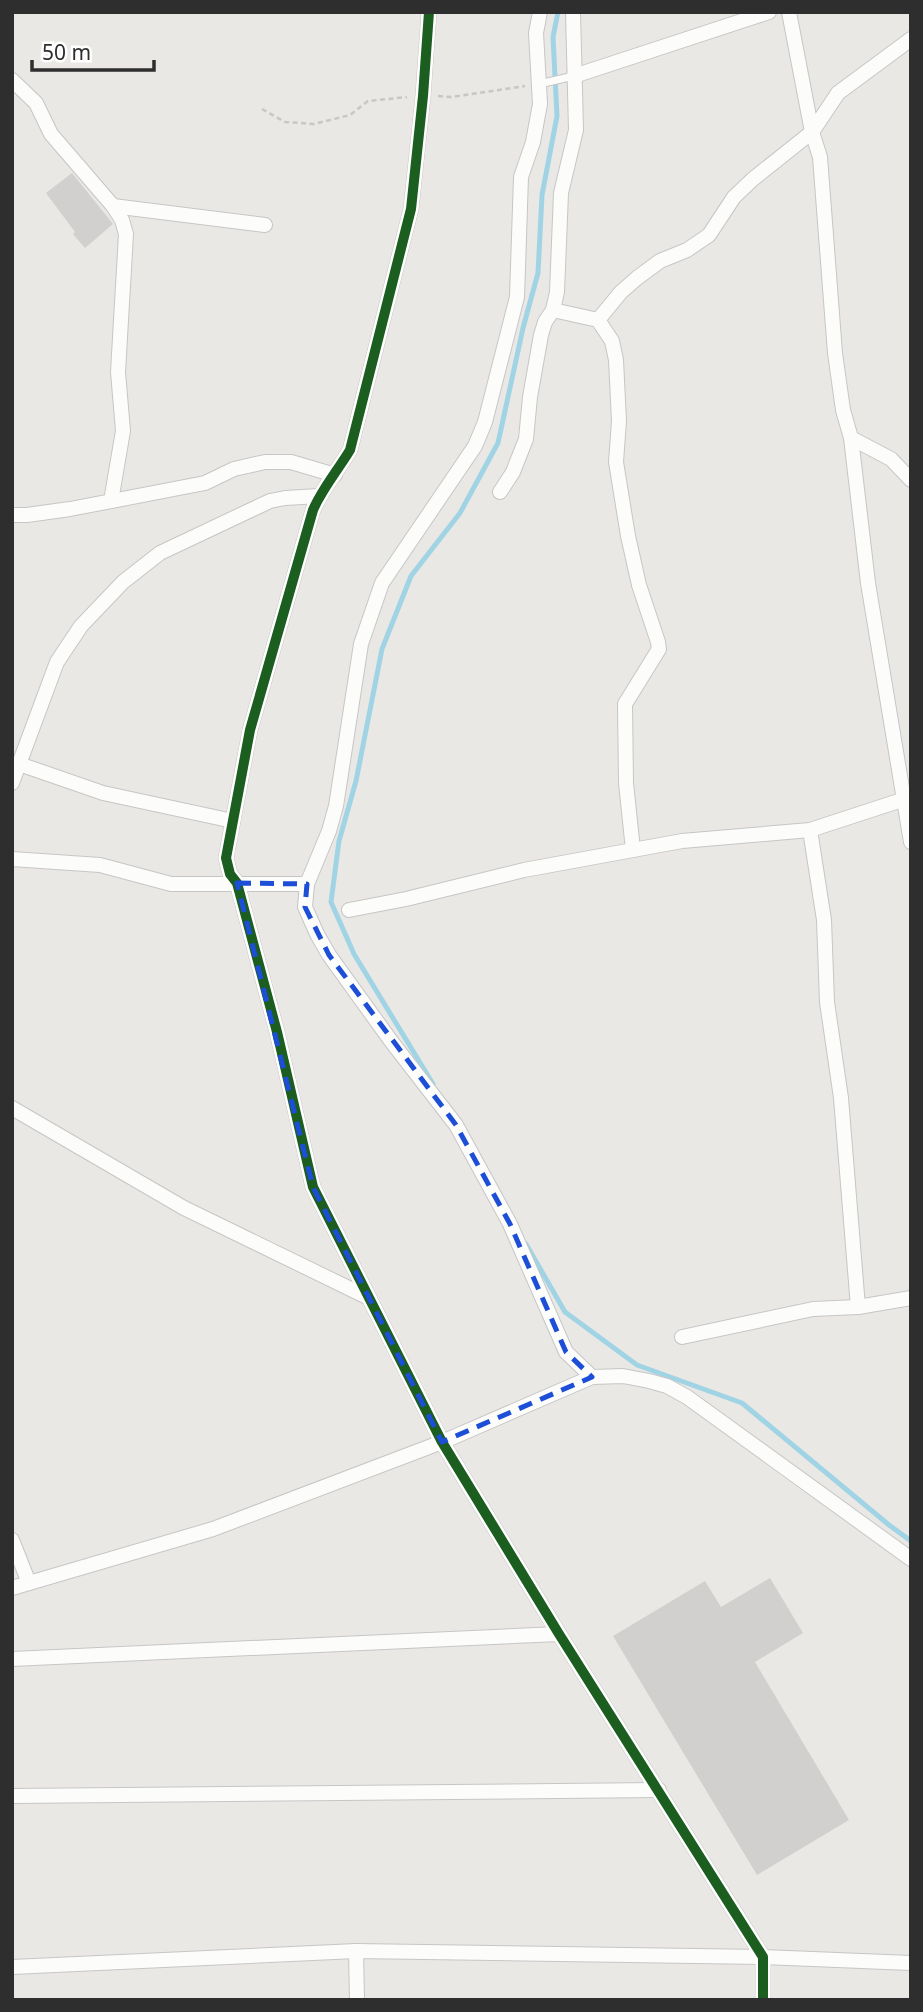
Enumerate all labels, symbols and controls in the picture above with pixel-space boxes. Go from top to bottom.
scale bar [32,28,154,72]
text: 50 m [42,38,91,66]

